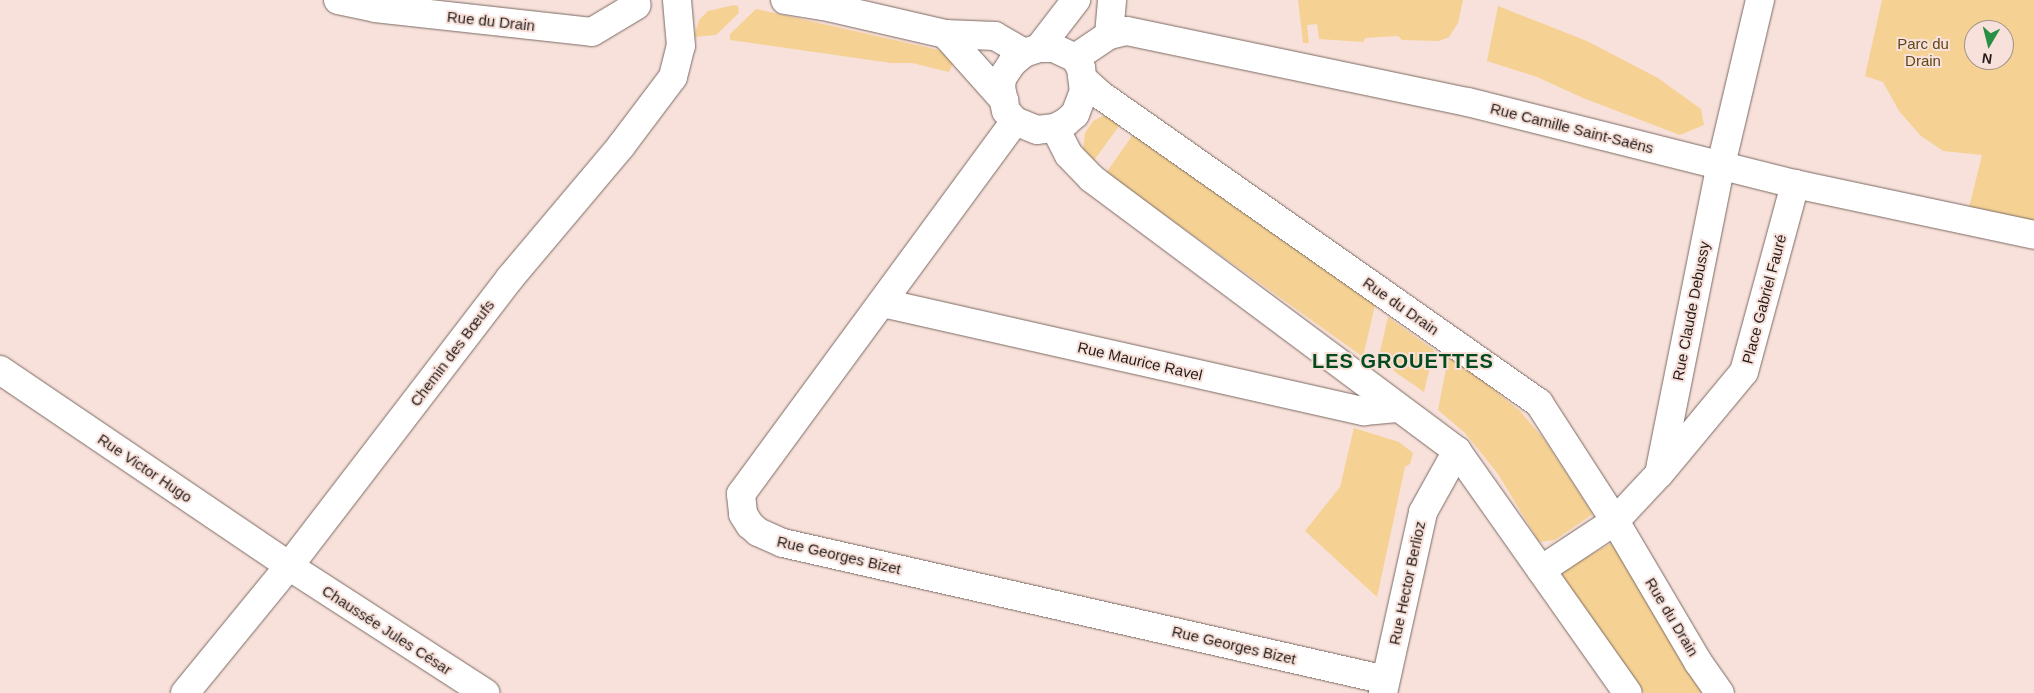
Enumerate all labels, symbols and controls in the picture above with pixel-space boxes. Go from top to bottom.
street label: Rue du Drain [446,7,536,35]
north arrow [1964,20,2014,70]
park label: Parc du Drain [1897,34,1949,69]
text: N [1981,50,1993,67]
street label: Rue Camille Saint-Saëns [1489,99,1655,157]
street label: Place Gabriel Fauré [1738,232,1790,366]
street label: Rue Claude Debussy [1669,240,1713,382]
street label: Rue du Drain [1360,273,1442,339]
street label: Chemin des Bœufs [406,296,498,410]
street label: Rue Maurice Ravel [1076,338,1204,384]
district label: LES GROUETTES [1310,349,1496,373]
street label: Rue Victor Hugo [94,430,196,506]
street label: Rue Hector Berlioz [1385,520,1429,646]
street label: Rue Georges Bizet [775,532,903,578]
street label: Rue du Drain [1642,574,1702,660]
street label: Chaussée Jules César [319,581,455,679]
street label: Rue Georges Bizet [1170,622,1298,668]

